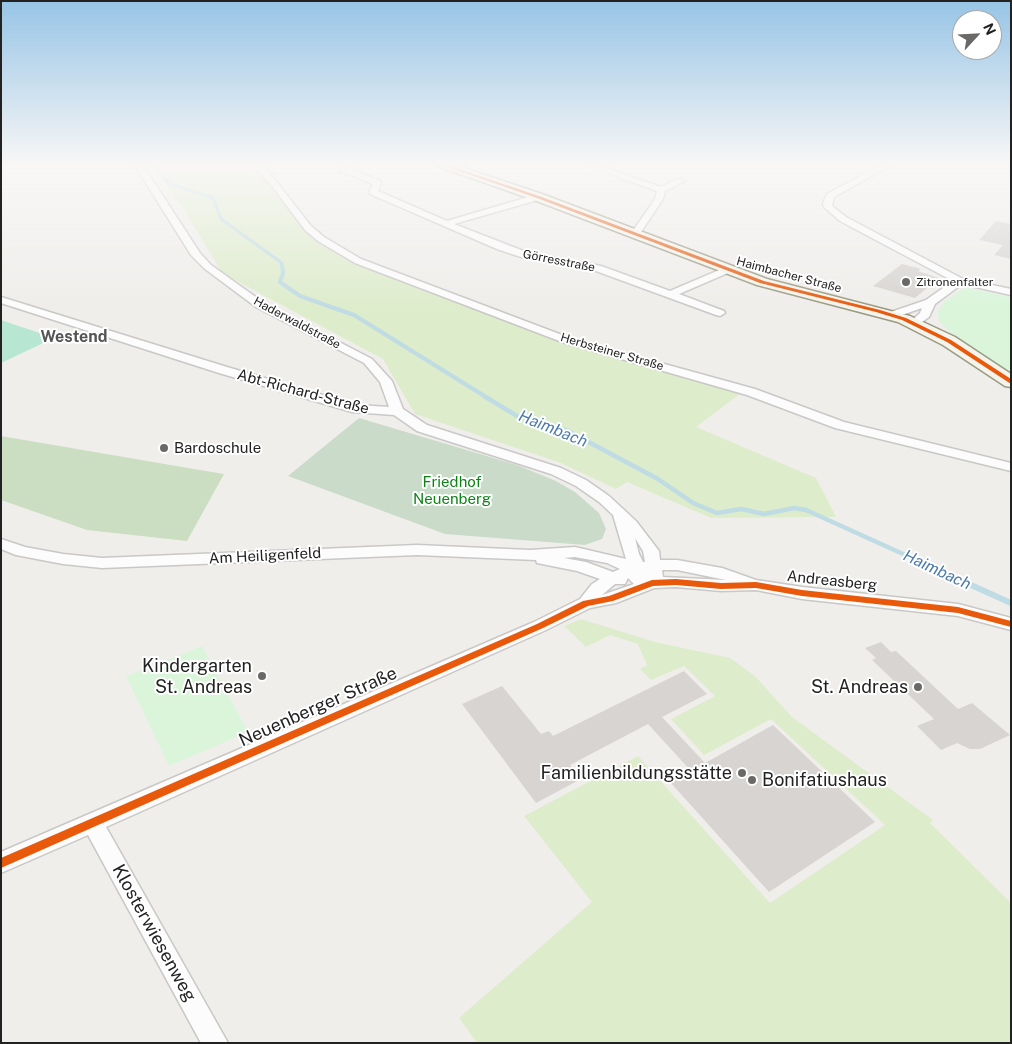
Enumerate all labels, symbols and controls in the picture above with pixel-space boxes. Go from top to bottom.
north arrow [952,10,1002,60]
text: N [980,21,999,37]
street label: Görresstraße [522,247,596,275]
street label: Haimbacher Straße [735,254,843,296]
place label: Zitronenfalter [916,275,994,289]
marker: Zitronenfalter [900,276,912,288]
street label: Haderwaldstraße [251,294,343,352]
district label: Westend [40,327,108,347]
street label: Herbsteiner Straße [559,330,665,374]
street label: Abt-Richard-Straße [235,366,371,418]
water label: Haimbach [516,407,590,451]
place label: Bardoschule [174,439,261,457]
marker: Bardoschule [158,442,170,454]
park label: Friedhof Neuenberg [413,473,491,508]
street label: Am Heiligenfeld [208,544,322,568]
water label: Haimbach [900,546,974,594]
street label: Andreasberg [786,567,878,595]
place label: Kindergarten St. Andreas [142,655,252,698]
street label: Neuenberger Straße [235,662,401,752]
marker: Kindergarten St. Andreas [256,670,268,682]
place label: St. Andreas [811,676,908,698]
marker: St. Andreas [912,681,924,693]
place label: Familienbildungsstätte [541,762,732,784]
marker: Familienbildungsstätte [736,767,748,779]
place label: Bonifatiushaus [762,769,887,791]
marker: Bonifatiushaus [746,774,758,786]
street label: Klosterwiesenweg [107,861,201,1005]

